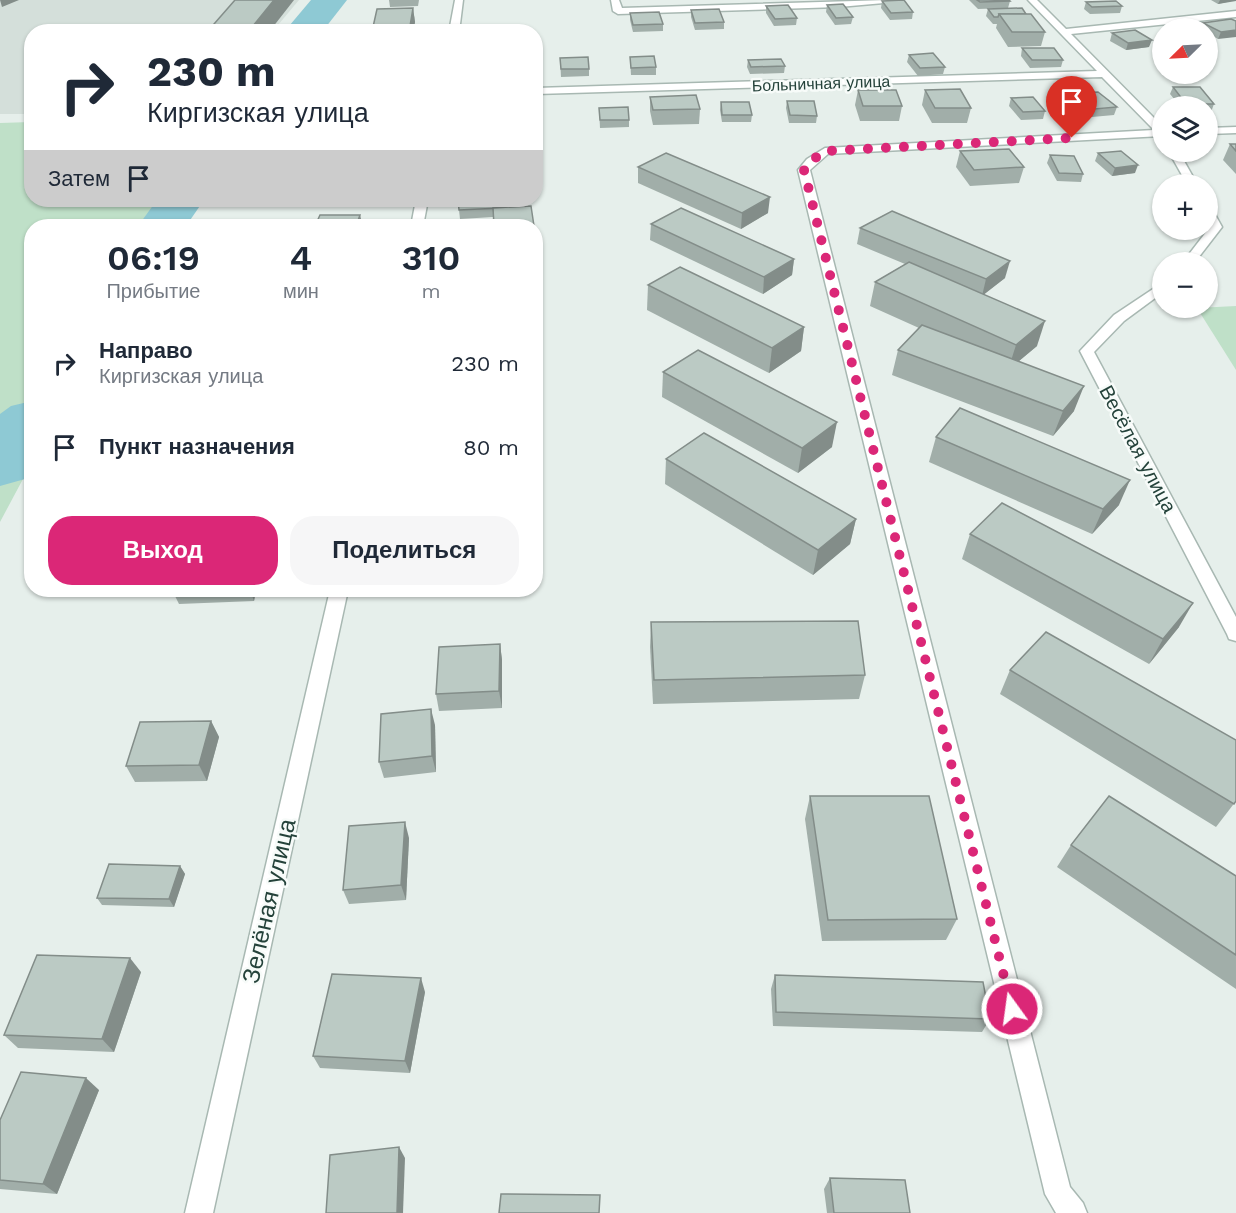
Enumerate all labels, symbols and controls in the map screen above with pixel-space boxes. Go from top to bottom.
north arrow [1152,18,1218,84]
map controls [1152,18,1218,318]
text: 230 m [147,47,276,96]
icon: right [48,48,126,126]
street label: Больничная улица [751,72,891,95]
pin [1046,76,1097,138]
icon: arrive [1055,85,1088,118]
button: layers [1152,96,1218,162]
text: Киргизская улица [147,97,369,129]
icon: arrive [122,162,155,195]
text: Затем [48,166,110,191]
button: + [1152,174,1218,240]
text: 06:19 [107,237,200,279]
text: 4 [290,237,312,279]
text: 310 [401,237,460,279]
button: − [1152,252,1218,318]
text: Прибытие [106,279,200,303]
text: мин [283,279,319,303]
text: m [421,279,440,303]
text: Направо [99,338,193,363]
icon: right [48,347,81,380]
text: 230 m [451,351,519,376]
text: Киргизская улица [99,364,263,388]
street label: Весёлая улица [1094,381,1182,518]
icon: arrive [48,431,81,464]
text: Пункт назначения [99,434,295,459]
text: 80 m [463,435,519,460]
button: Выход [48,516,278,585]
button: Поделиться [290,516,519,585]
street label: Зелёная улица [236,815,302,986]
position arrow [980,977,1044,1041]

